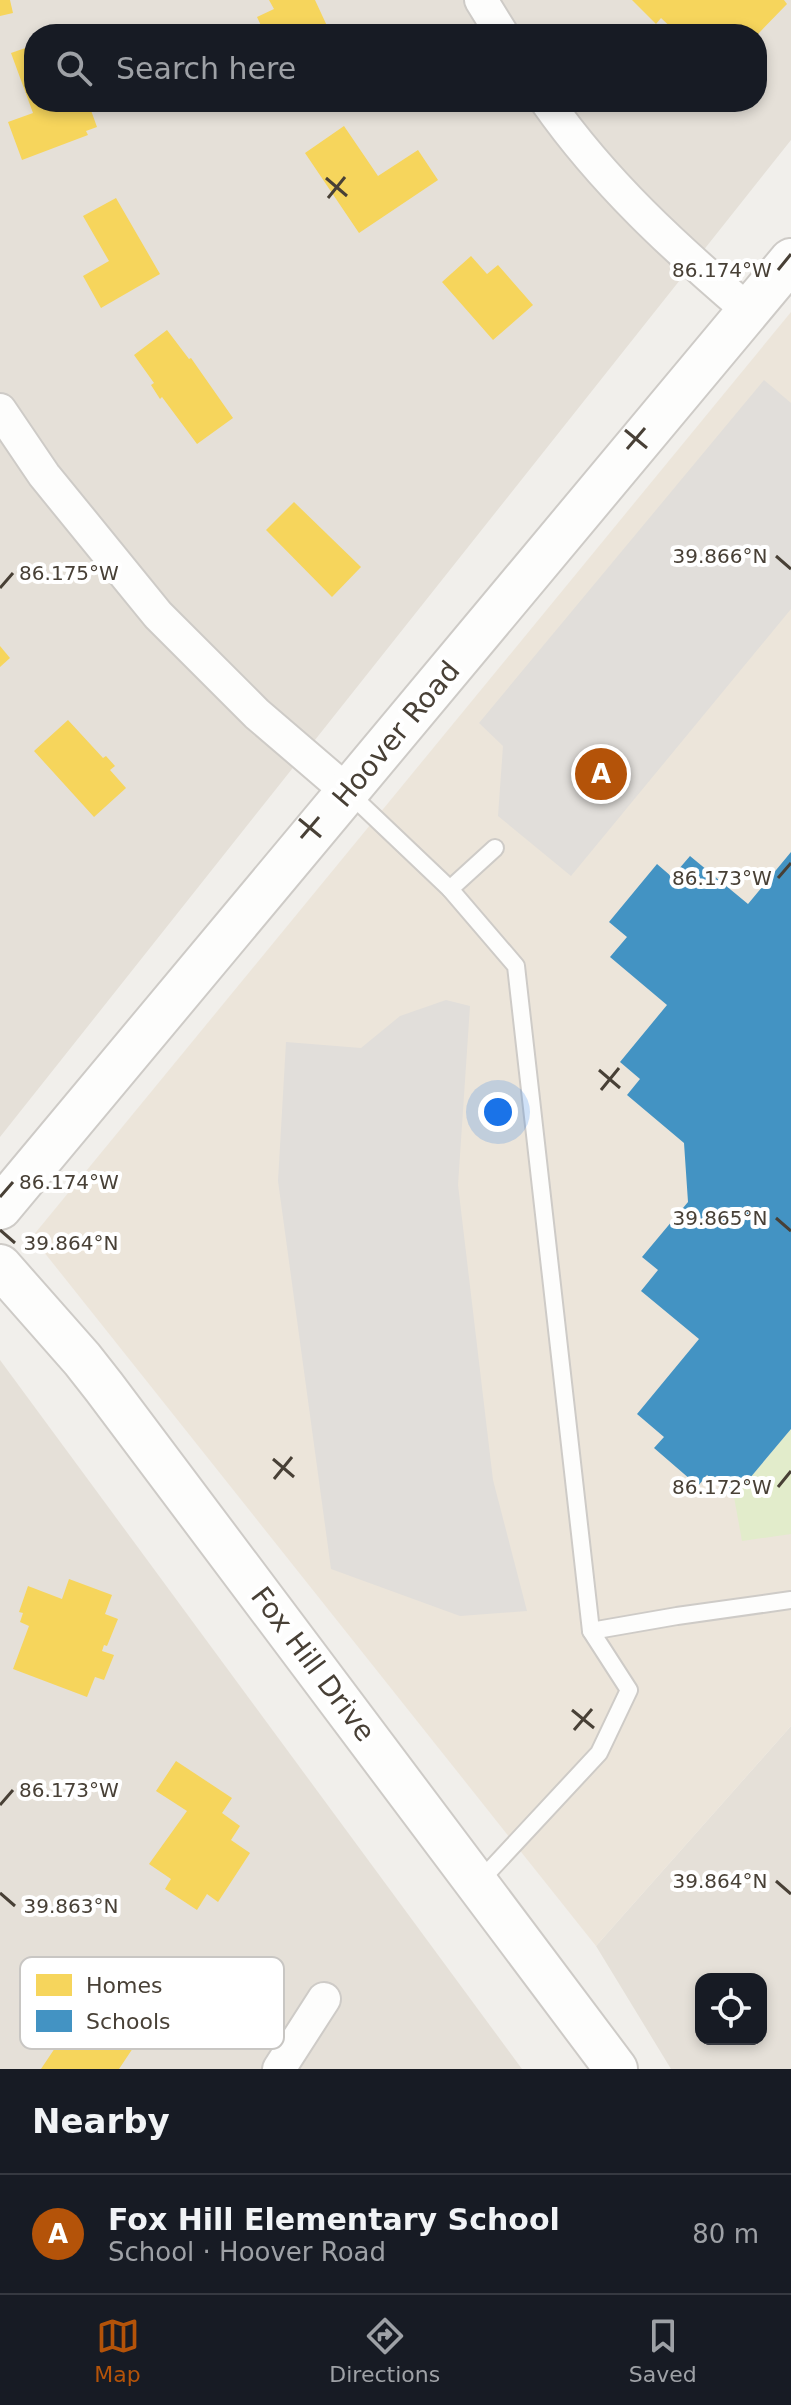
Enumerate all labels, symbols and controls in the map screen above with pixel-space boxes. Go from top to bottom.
search box [24,24,767,112]
icon: search [52,46,96,90]
text: Search here [116,51,296,86]
text: 86.174°W [672,258,772,282]
text: 39.866°N [673,544,767,568]
text: 86.175°W [19,561,119,585]
street label: Hoover Road [326,655,466,813]
pin: A [575,744,627,804]
text: 86.173°W [672,866,772,890]
your location [478,1092,518,1132]
text: 86.174°W [19,1170,119,1194]
text: 39.865°N [673,1206,767,1230]
text: 39.864°N [24,1231,118,1255]
text: 86.172°W [672,1475,772,1499]
street label: Fox Hill Drive [244,1580,382,1748]
text: 86.173°W [19,1778,119,1802]
text: 39.864°N [673,1869,767,1893]
text: 39.863°N [24,1894,118,1918]
legend [20,1957,284,2049]
text: Homes [86,1973,162,1998]
map controls [695,1973,767,2045]
button: locate [695,1973,767,2045]
text: Schools [86,2009,171,2034]
text: Nearby [32,2101,170,2141]
text: Fox Hill Elementary School [108,2202,560,2237]
text: A [48,2219,68,2249]
text: 80 m [692,2219,759,2249]
text: School · Hoover Road [108,2237,386,2267]
tab: Map [94,2314,141,2387]
tab: Directions [329,2314,440,2387]
tab: Saved [629,2314,697,2387]

